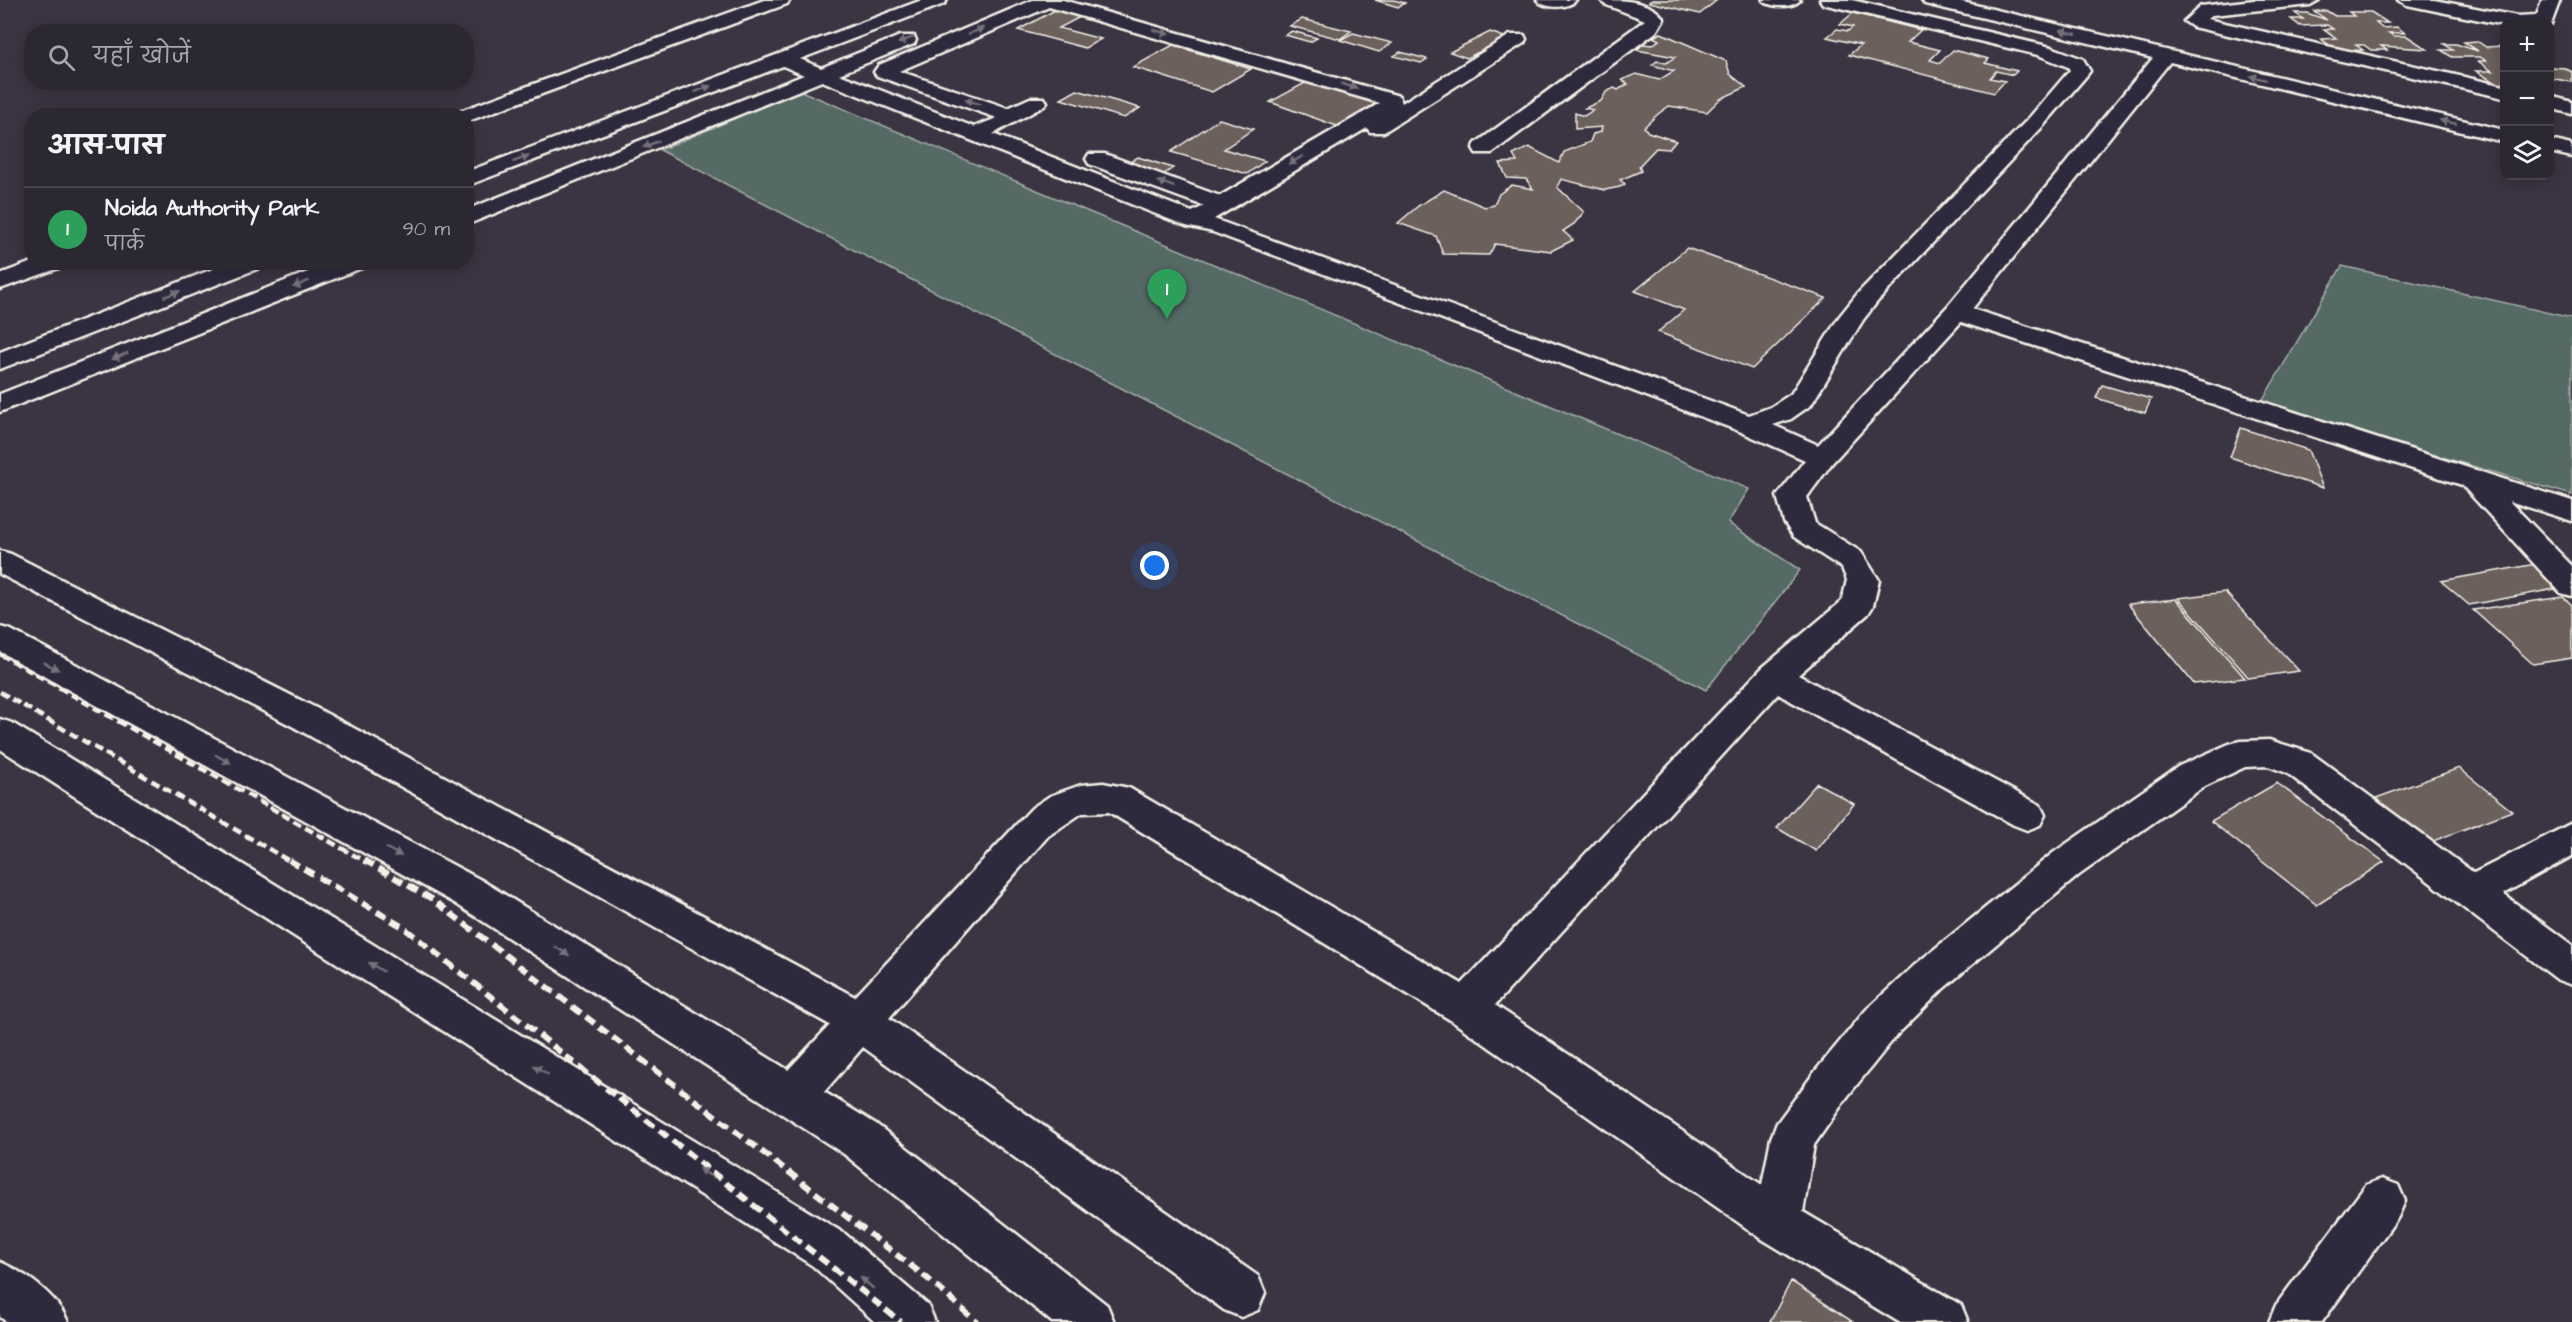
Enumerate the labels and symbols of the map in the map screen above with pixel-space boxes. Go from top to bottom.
one-way arrow [967,26,985,36]
one-way arrow [2059,27,2077,37]
one-way arrow [1152,28,1170,37]
one-way arrow [897,35,915,45]
one-way arrow [2248,72,2267,82]
one-way arrow [1340,82,1358,91]
one-way arrow [694,84,712,93]
one-way arrow [964,97,982,107]
one-way arrow [2438,117,2457,127]
one-way arrow [642,140,660,149]
one-way arrow [512,154,530,163]
one-way arrow [1288,155,1304,166]
one-way arrow [1156,179,1174,189]
pin: 1 [1148,270,1186,319]
one-way arrow [292,279,310,289]
one-way arrow [163,289,181,298]
one-way arrow [111,352,129,362]
your location [1140,551,1169,580]
one-way arrow [43,661,60,671]
one-way arrow [215,754,232,764]
one-way arrow [386,847,403,857]
one-way arrow [554,946,570,957]
one-way arrow [367,961,384,972]
one-way arrow [533,1065,549,1076]
one-way arrow [698,1168,714,1179]
one-way arrow [860,1277,875,1290]

